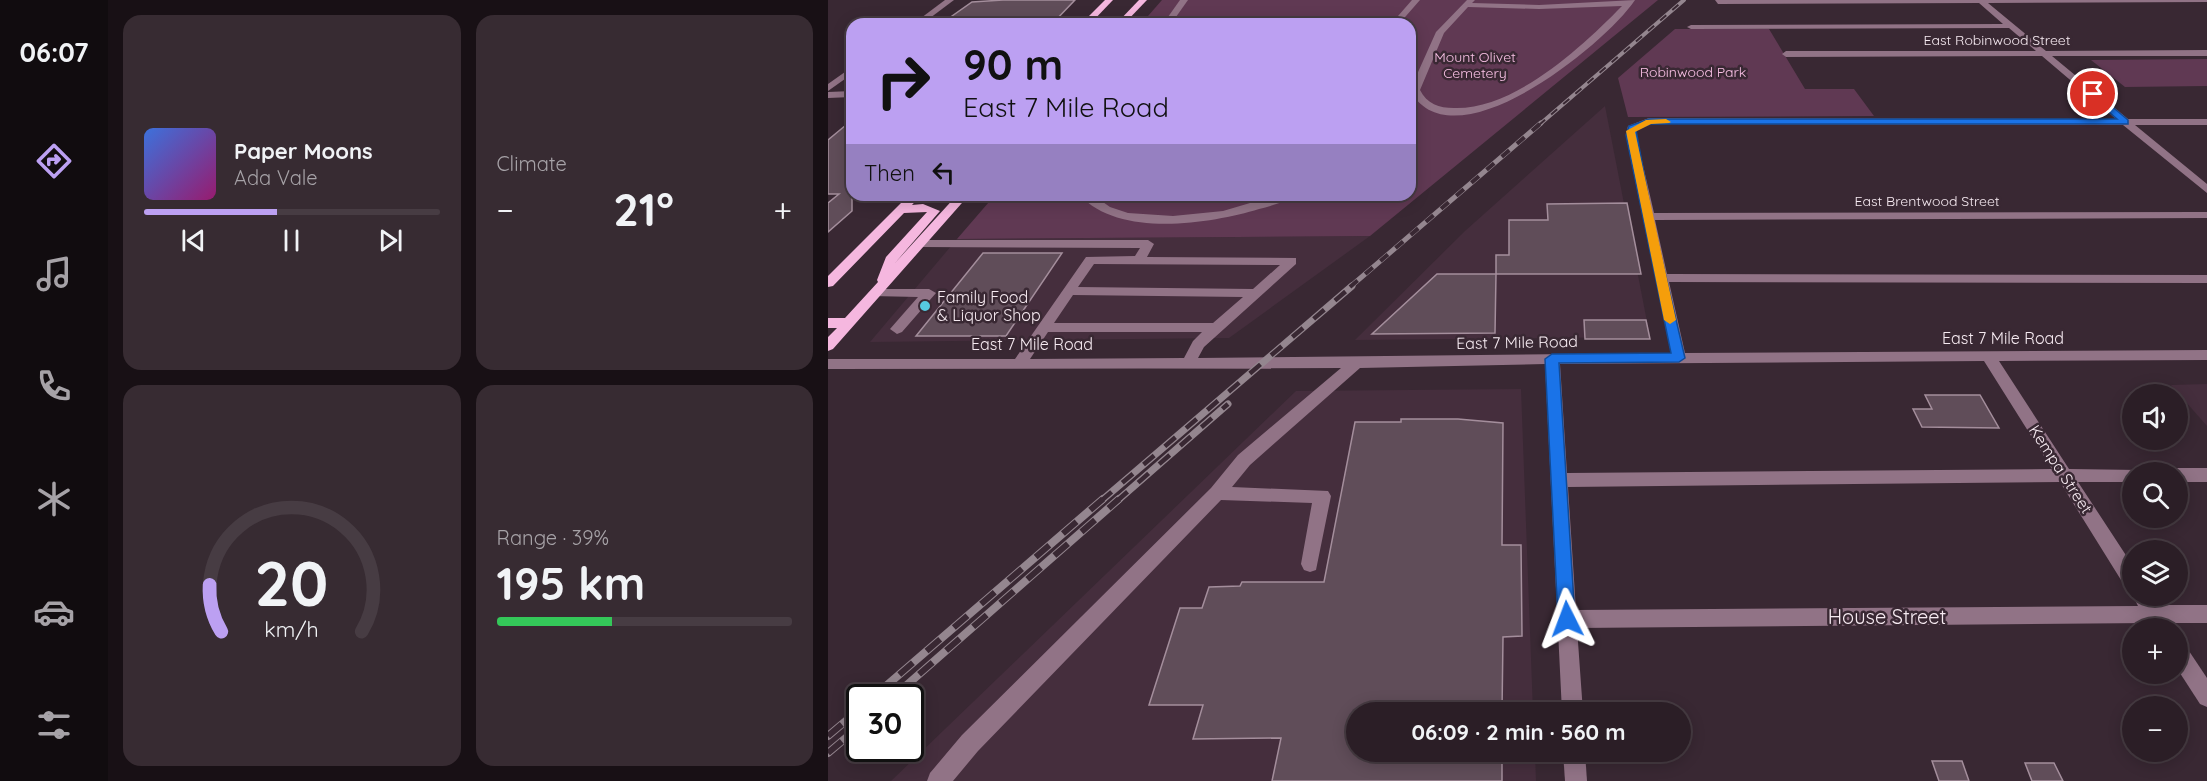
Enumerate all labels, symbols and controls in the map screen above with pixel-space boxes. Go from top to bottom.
street label: East Robinwood Street [1924,31,2071,49]
text: 06:07 [19,35,89,69]
text: 90 m [963,38,1063,91]
icon: right [864,42,942,120]
park label: Mount Olivet Cemetery [1434,48,1516,82]
park label: Robinwood Park [1640,63,1746,81]
pin [2067,68,2118,119]
icon: arrive [2076,77,2109,110]
text: East 7 Mile Road [963,90,1169,124]
text: Paper Moons [234,137,373,165]
icon: directions [33,140,75,182]
text: Climate [497,151,567,176]
icon: left [927,156,960,189]
text: Then [864,159,915,187]
text: Ada Vale [234,165,318,190]
text: 21° [613,181,674,237]
text: − [497,189,514,230]
text: + [773,189,792,230]
street label: East Brentwood Street [1854,192,2000,210]
icon: previous [177,224,210,257]
icon: pause [275,224,308,257]
icon: next [374,224,407,257]
icon: music [33,253,75,295]
place label: Family Food & Liquor Shop [937,287,1041,325]
marker: Family Food & Liquor Shop [918,299,932,313]
street label: East 7 Mile Road [1942,328,2064,348]
street label: East 7 Mile Road [1456,331,1578,353]
street label: East 7 Mile Road [971,334,1093,354]
icon: phone [33,365,75,407]
map controls [2122,384,2188,762]
button: sound [2122,384,2188,450]
street label: Kempa Street [2025,421,2097,517]
button: search [2122,462,2188,528]
icon: climate [33,478,75,520]
text: Range · 39% [497,525,609,550]
button: layers [2122,540,2188,606]
text: 20 [255,544,329,622]
text: 195 km [497,555,645,611]
position arrow [1535,587,1599,651]
icon: car [33,591,75,633]
street label: House Street [1828,604,1947,629]
text: km/h [265,617,319,643]
button: + [2122,618,2188,684]
speed limit sign: 30 [846,684,924,762]
button: − [2122,696,2188,762]
icon: filters [33,704,75,746]
text: 06:09 · 2 min · 560 m [1411,718,1626,746]

